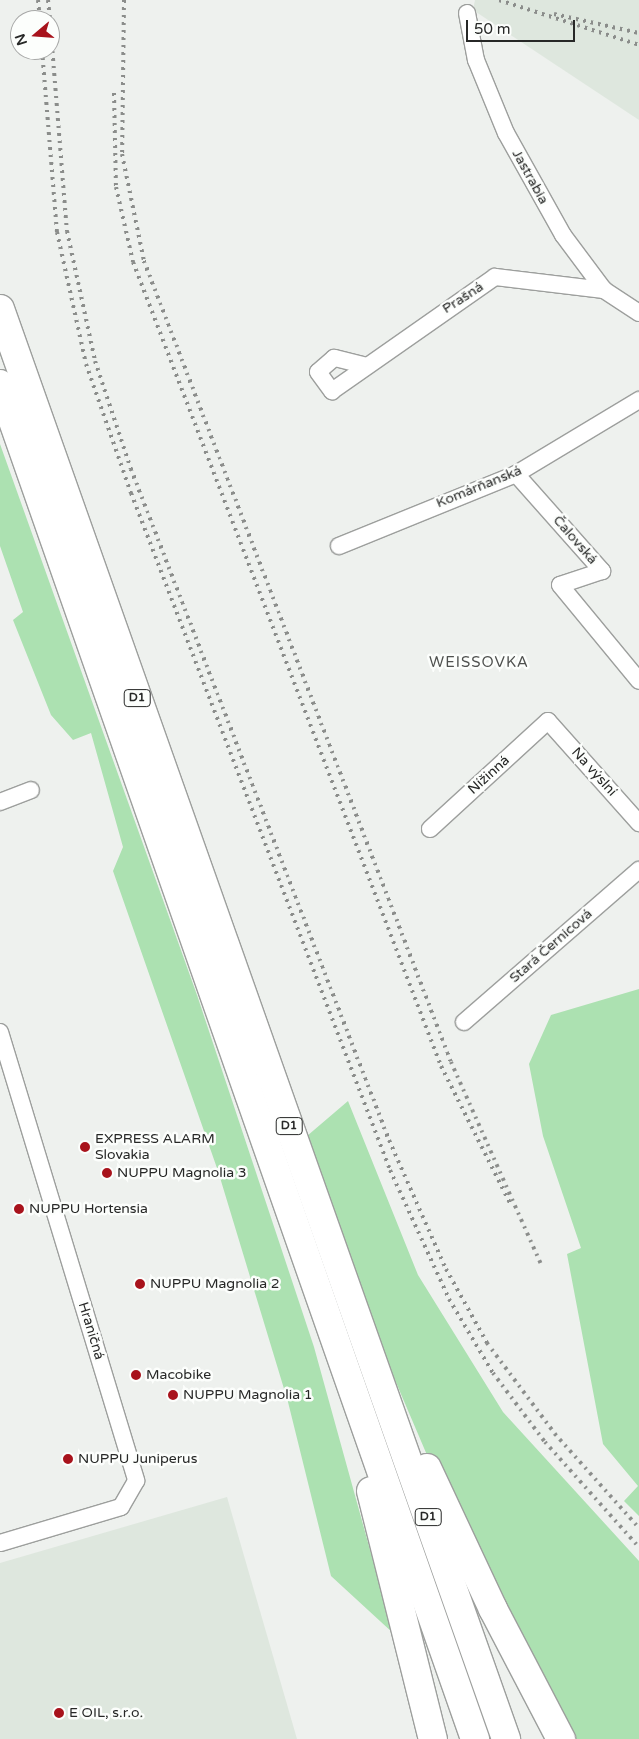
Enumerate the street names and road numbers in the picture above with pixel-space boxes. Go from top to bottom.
street label: Jastrabia [508,147,552,207]
street label: Prašná [439,279,487,317]
street label: Komárňanská [434,462,524,512]
street label: Čalovská [549,512,601,568]
road number: D1 [123,688,151,708]
street label: Na výslní [568,744,620,800]
street label: Nížinná [465,752,513,798]
street label: Stará Černicová [506,905,596,987]
road number: D1 [275,1116,303,1136]
street label: Hraničná [74,1300,108,1362]
road number: D1 [414,1508,442,1526]

